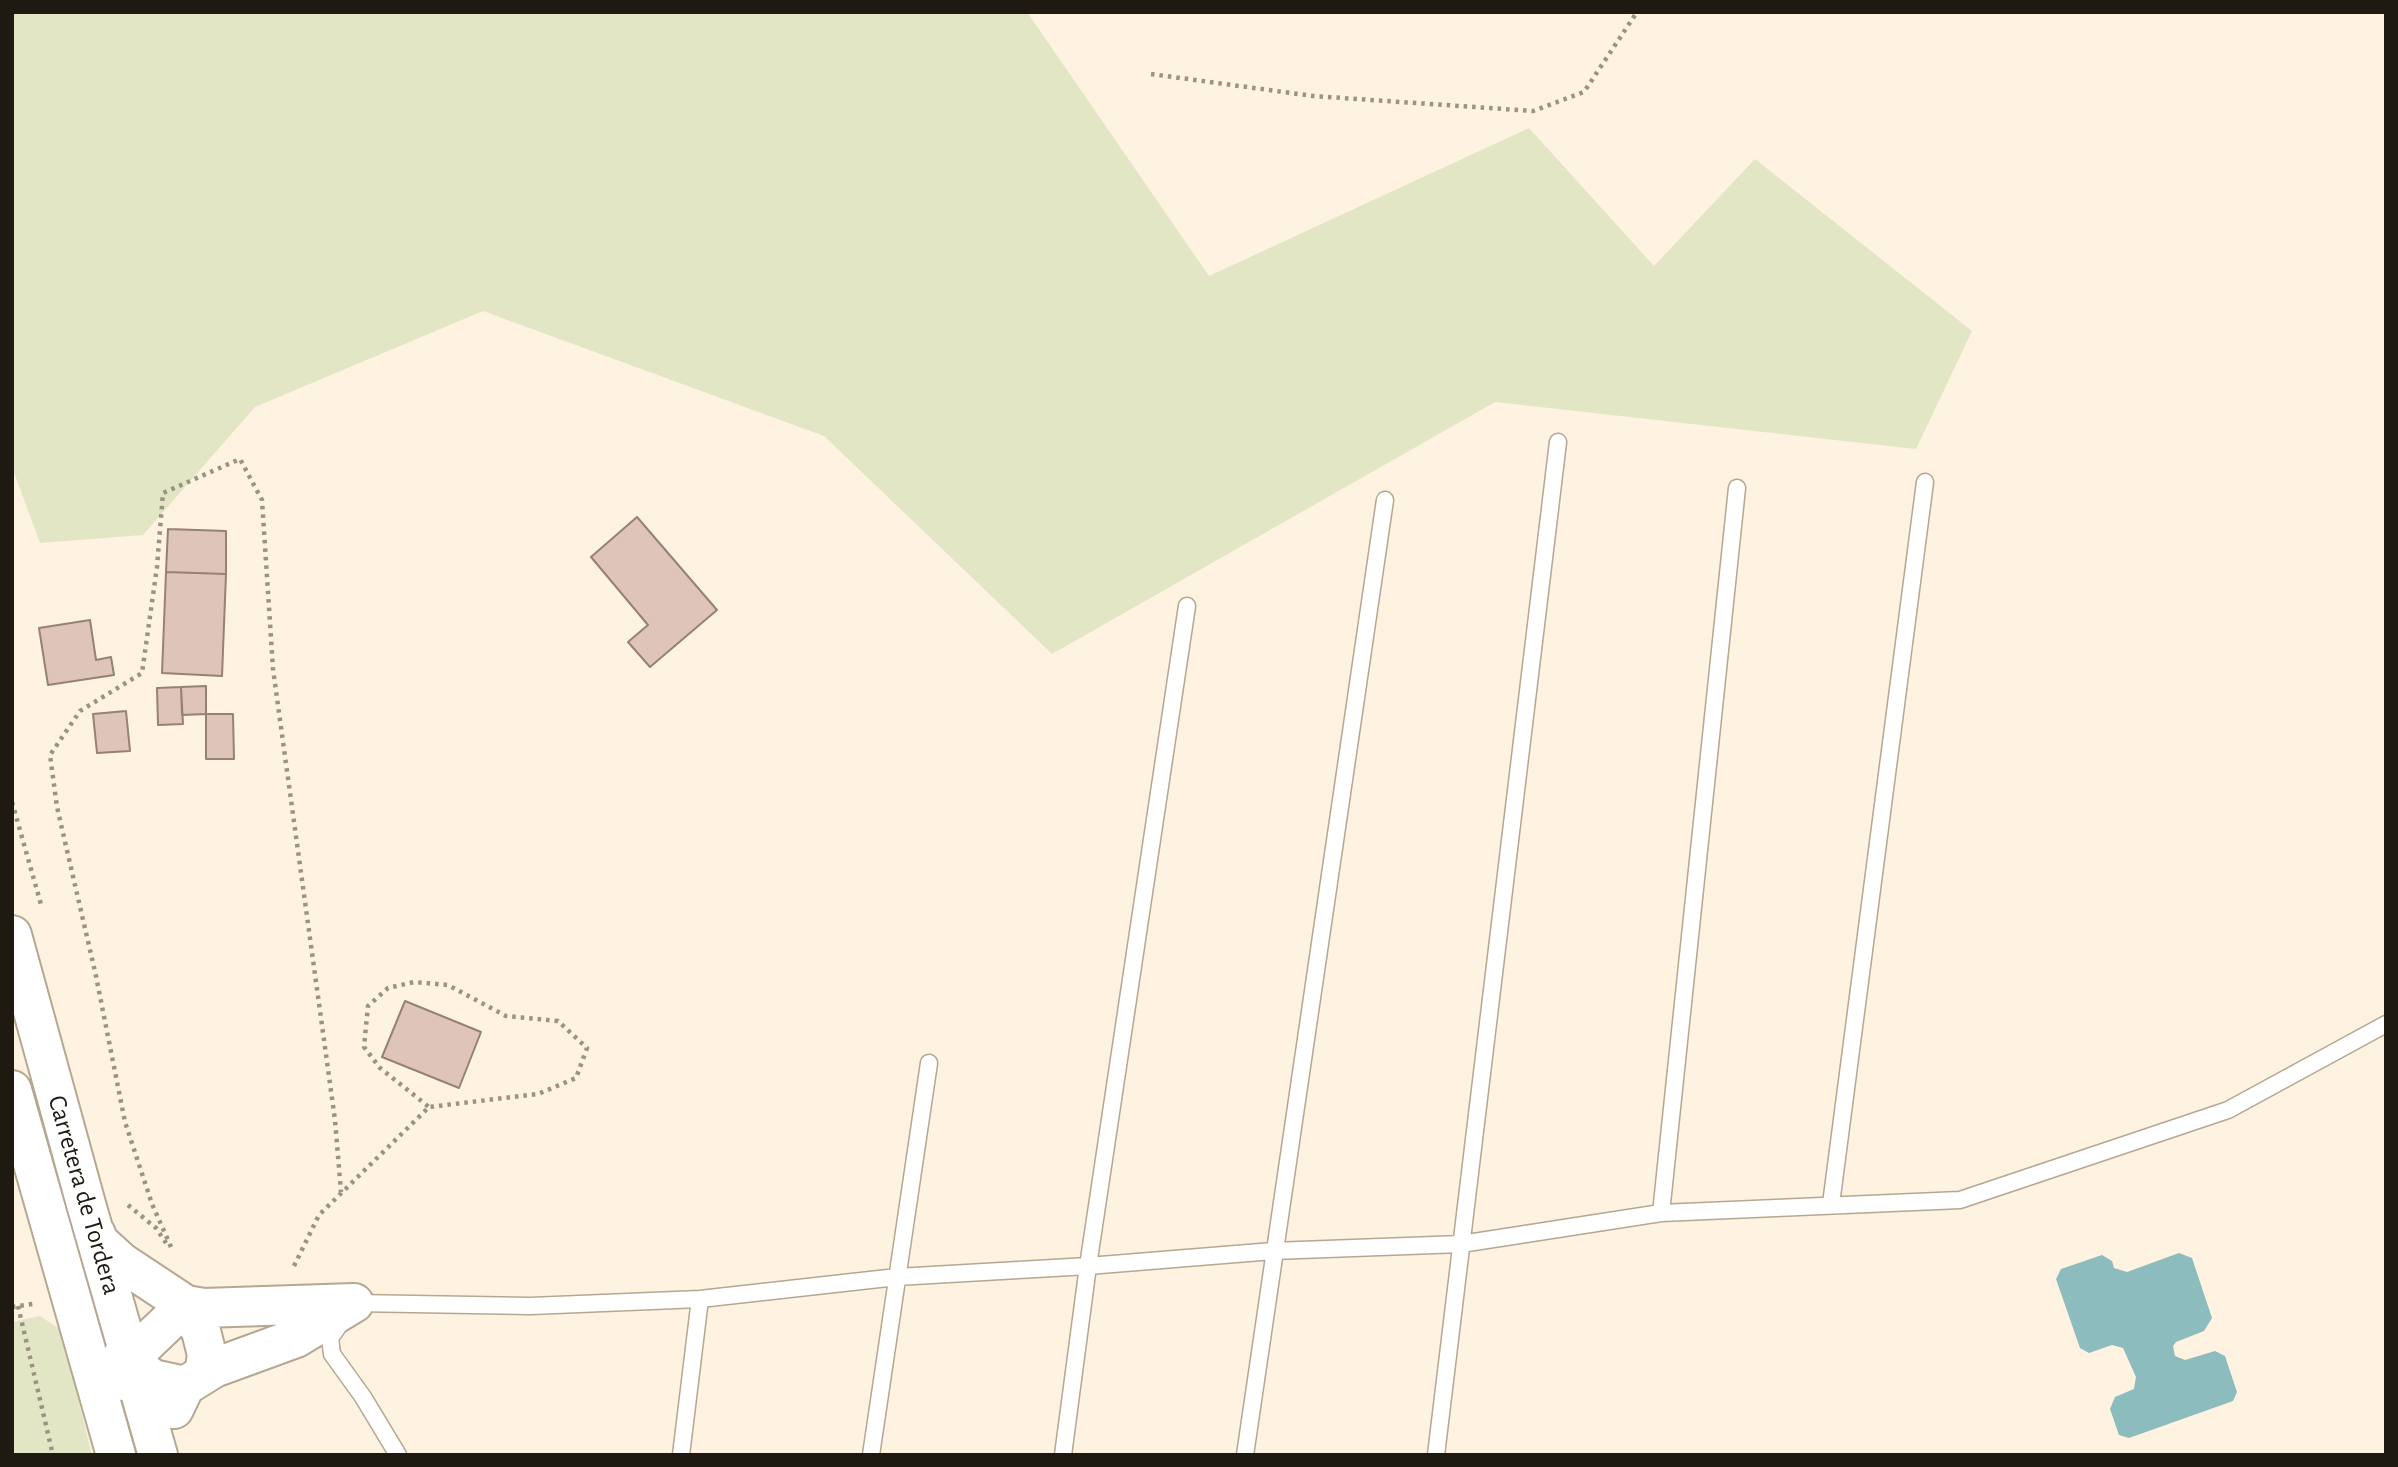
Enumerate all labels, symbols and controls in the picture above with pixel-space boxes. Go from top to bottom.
street label: Carretera de Tordera [41,1092,127,1298]

